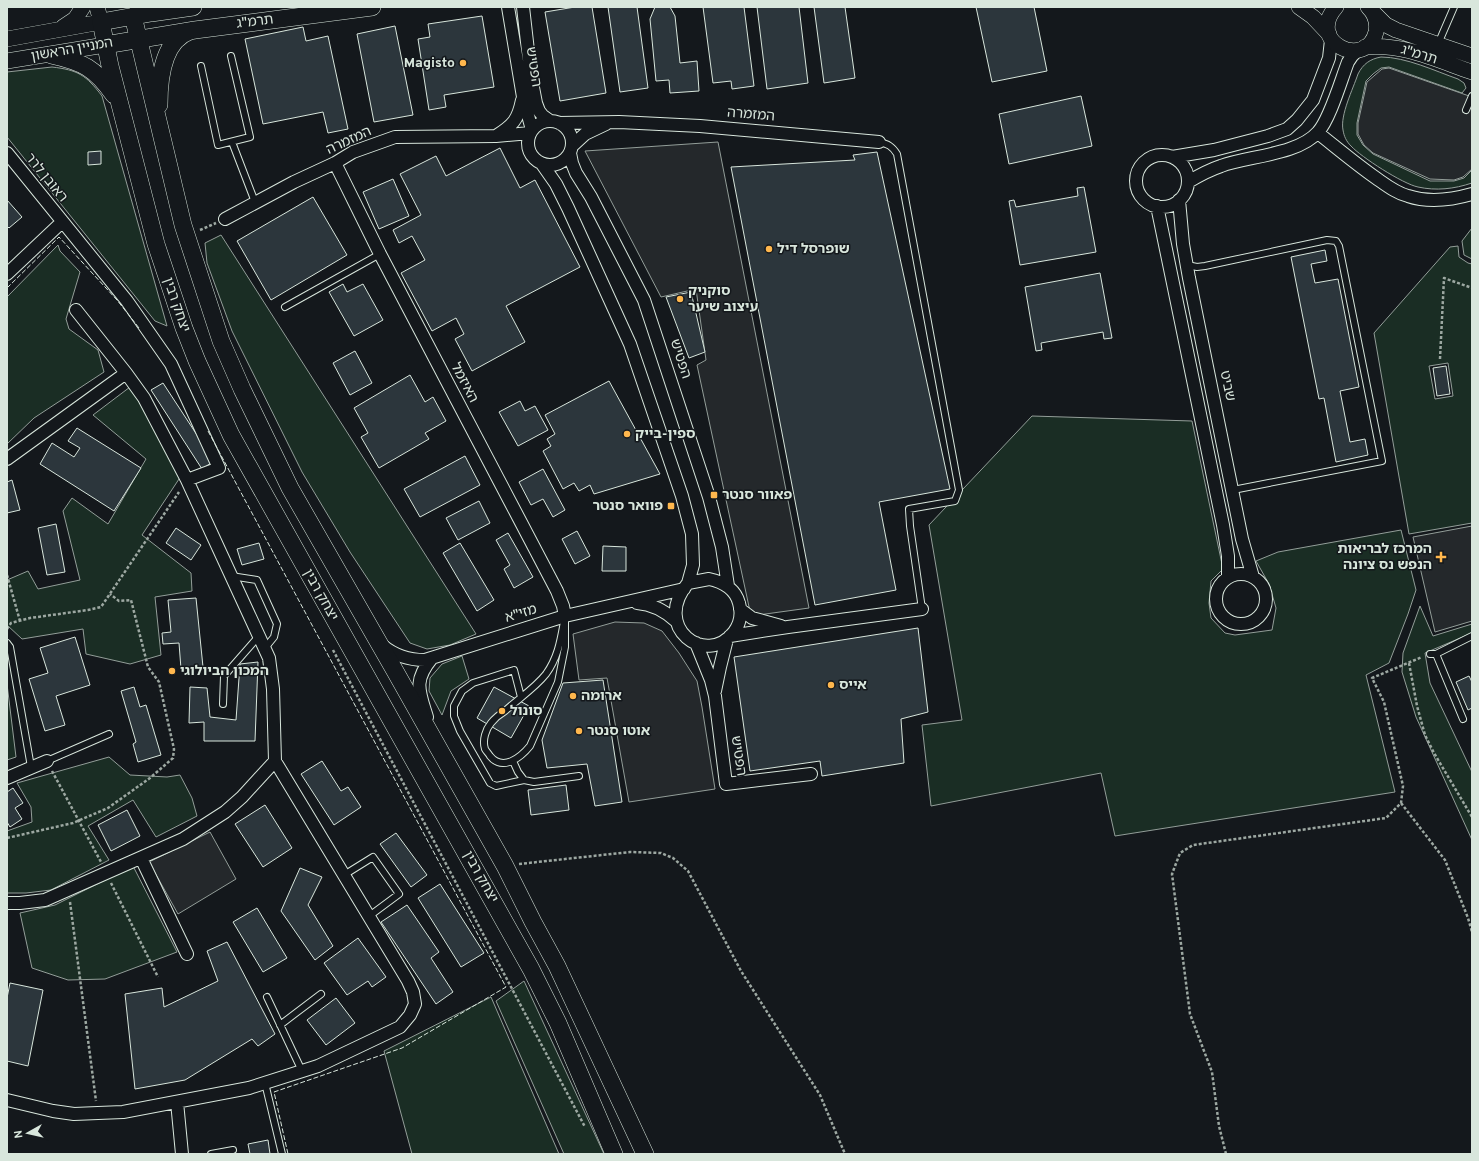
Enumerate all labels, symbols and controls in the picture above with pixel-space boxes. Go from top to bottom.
street label: תרמ"ג [236,11,274,33]
street label: המניין הראשון [30,34,114,66]
street label: תרמ"ג [1399,41,1439,69]
street label: הפטיש [521,46,545,88]
place label: Magisto [404,55,455,72]
marker: Magisto [458,58,468,68]
street label: המזמרה [726,104,776,126]
street label: המזמרה [324,123,374,159]
street label: ראובן לרר [21,150,71,206]
place label: שופרסל דיל [777,241,850,258]
marker: שופרסל דיל [764,244,774,254]
street label: יצחק רבין [159,275,193,335]
place label: סוקניק עיצוב שיער [688,283,758,316]
marker: סוקניק עיצוב שיער [675,294,685,304]
street label: הפטיש [666,337,694,381]
street label: האיזמל [446,360,482,406]
street label: שביט [1215,369,1239,403]
place label: ספין-בייק [635,426,695,443]
marker: ספין-בייק [622,429,632,439]
place label: פאוור סנטר [722,487,792,504]
marker: פאוור סנטר [709,490,719,500]
place label: פוואר סנטר [592,498,663,515]
marker: פוואר סנטר [666,501,676,511]
place label: המרכז לבריאות הנפש נס ציונה [1337,541,1432,574]
marker: המרכז לבריאות הנפש נס ציונה [1435,551,1447,563]
street label: יצחק רבין [299,566,341,624]
street label: מזי"א [503,601,539,627]
place label: המכון הביולוגי [180,663,269,680]
marker: המכון הביולוגי [167,666,177,676]
place label: אייס [839,677,867,694]
marker: אייס [826,680,836,690]
place label: ארומה [581,688,622,705]
marker: ארומה [568,691,578,701]
place label: סונול [510,703,542,720]
marker: סונול [497,706,507,716]
place label: אוטו סנטר [587,723,651,740]
marker: אוטו סנטר [574,726,584,736]
street label: הפטיש [726,735,750,777]
street label: יצחק רבין [459,848,501,906]
north arrow [8,1113,48,1153]
text: N [12,1129,27,1139]

